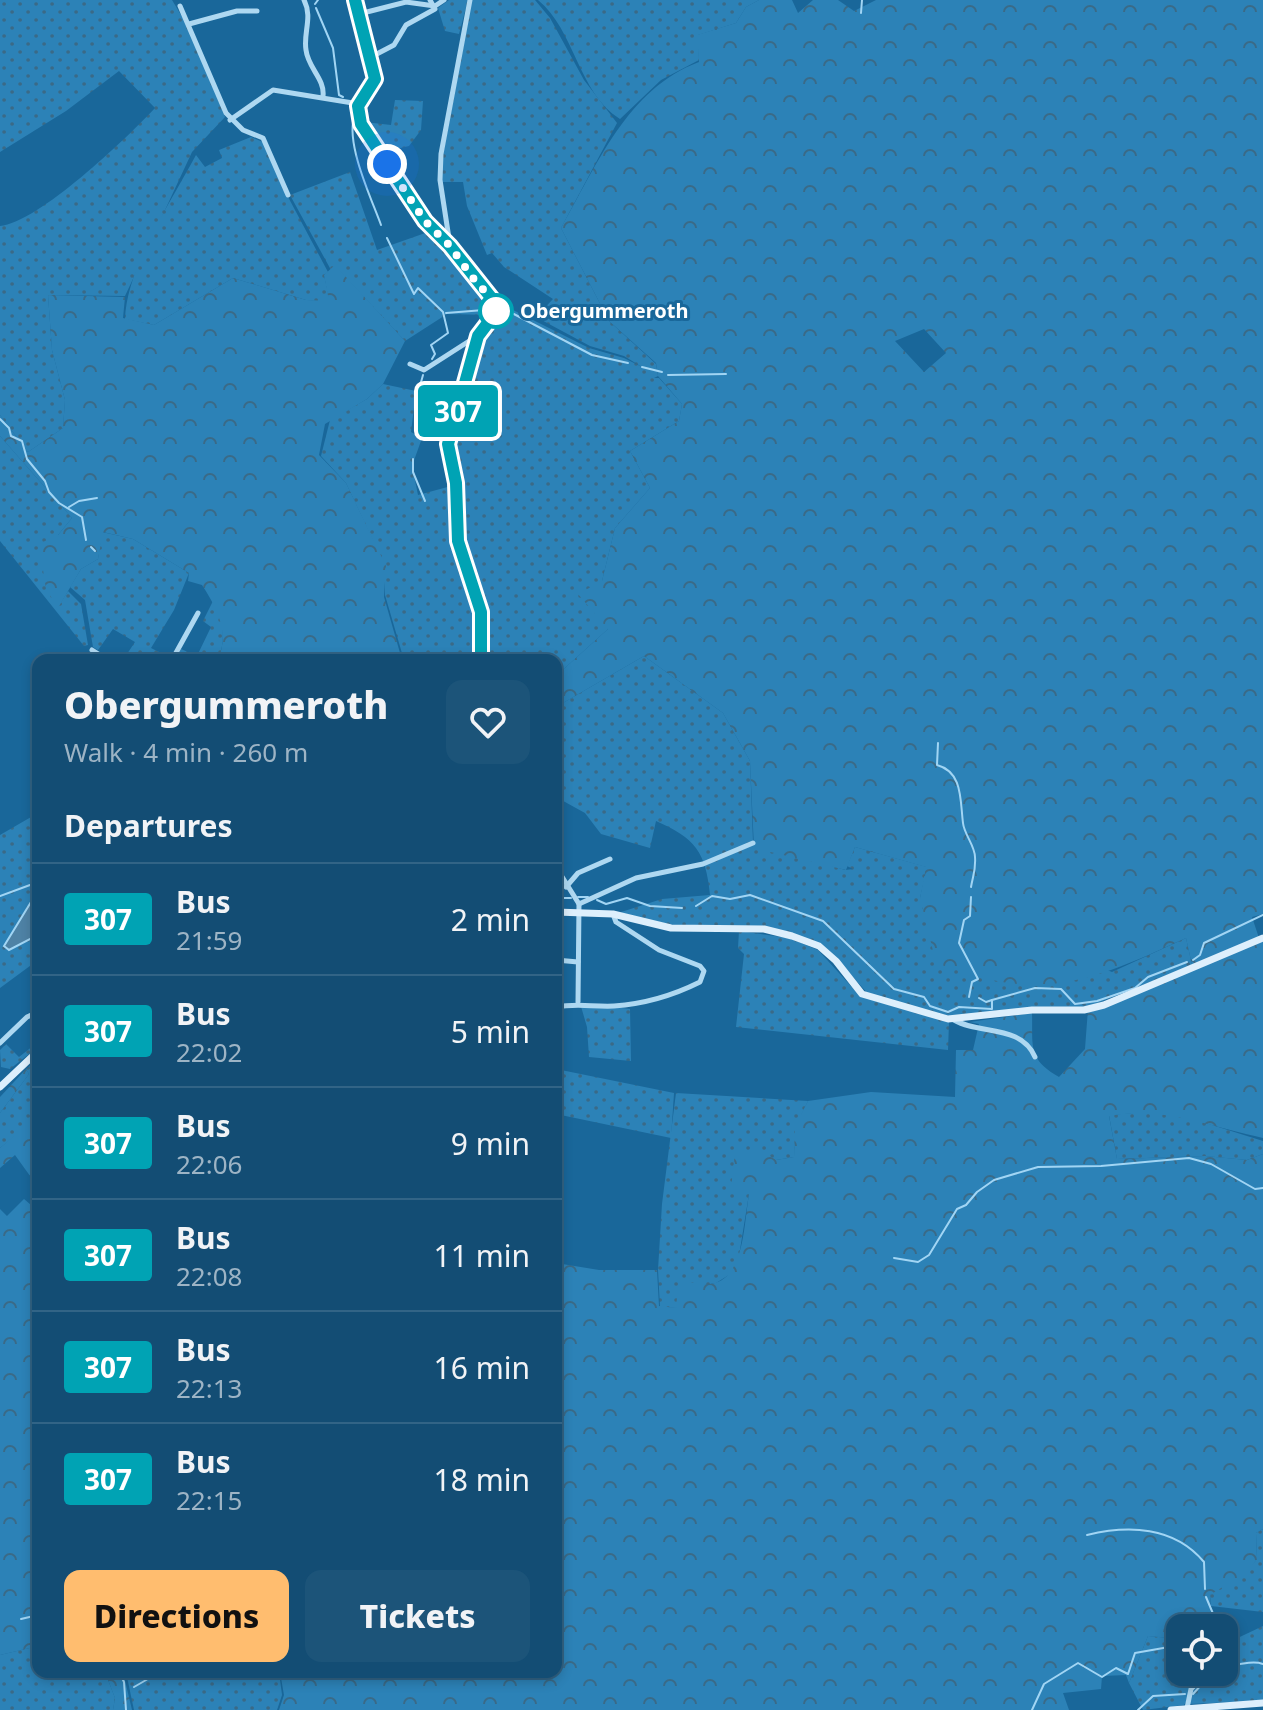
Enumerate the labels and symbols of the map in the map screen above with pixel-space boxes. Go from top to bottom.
your location [367,144,407,184]
marker: Obergummeroth [479,294,513,328]
place label: Obergummeroth [520,297,688,324]
line badge: 307 [412,385,504,437]

